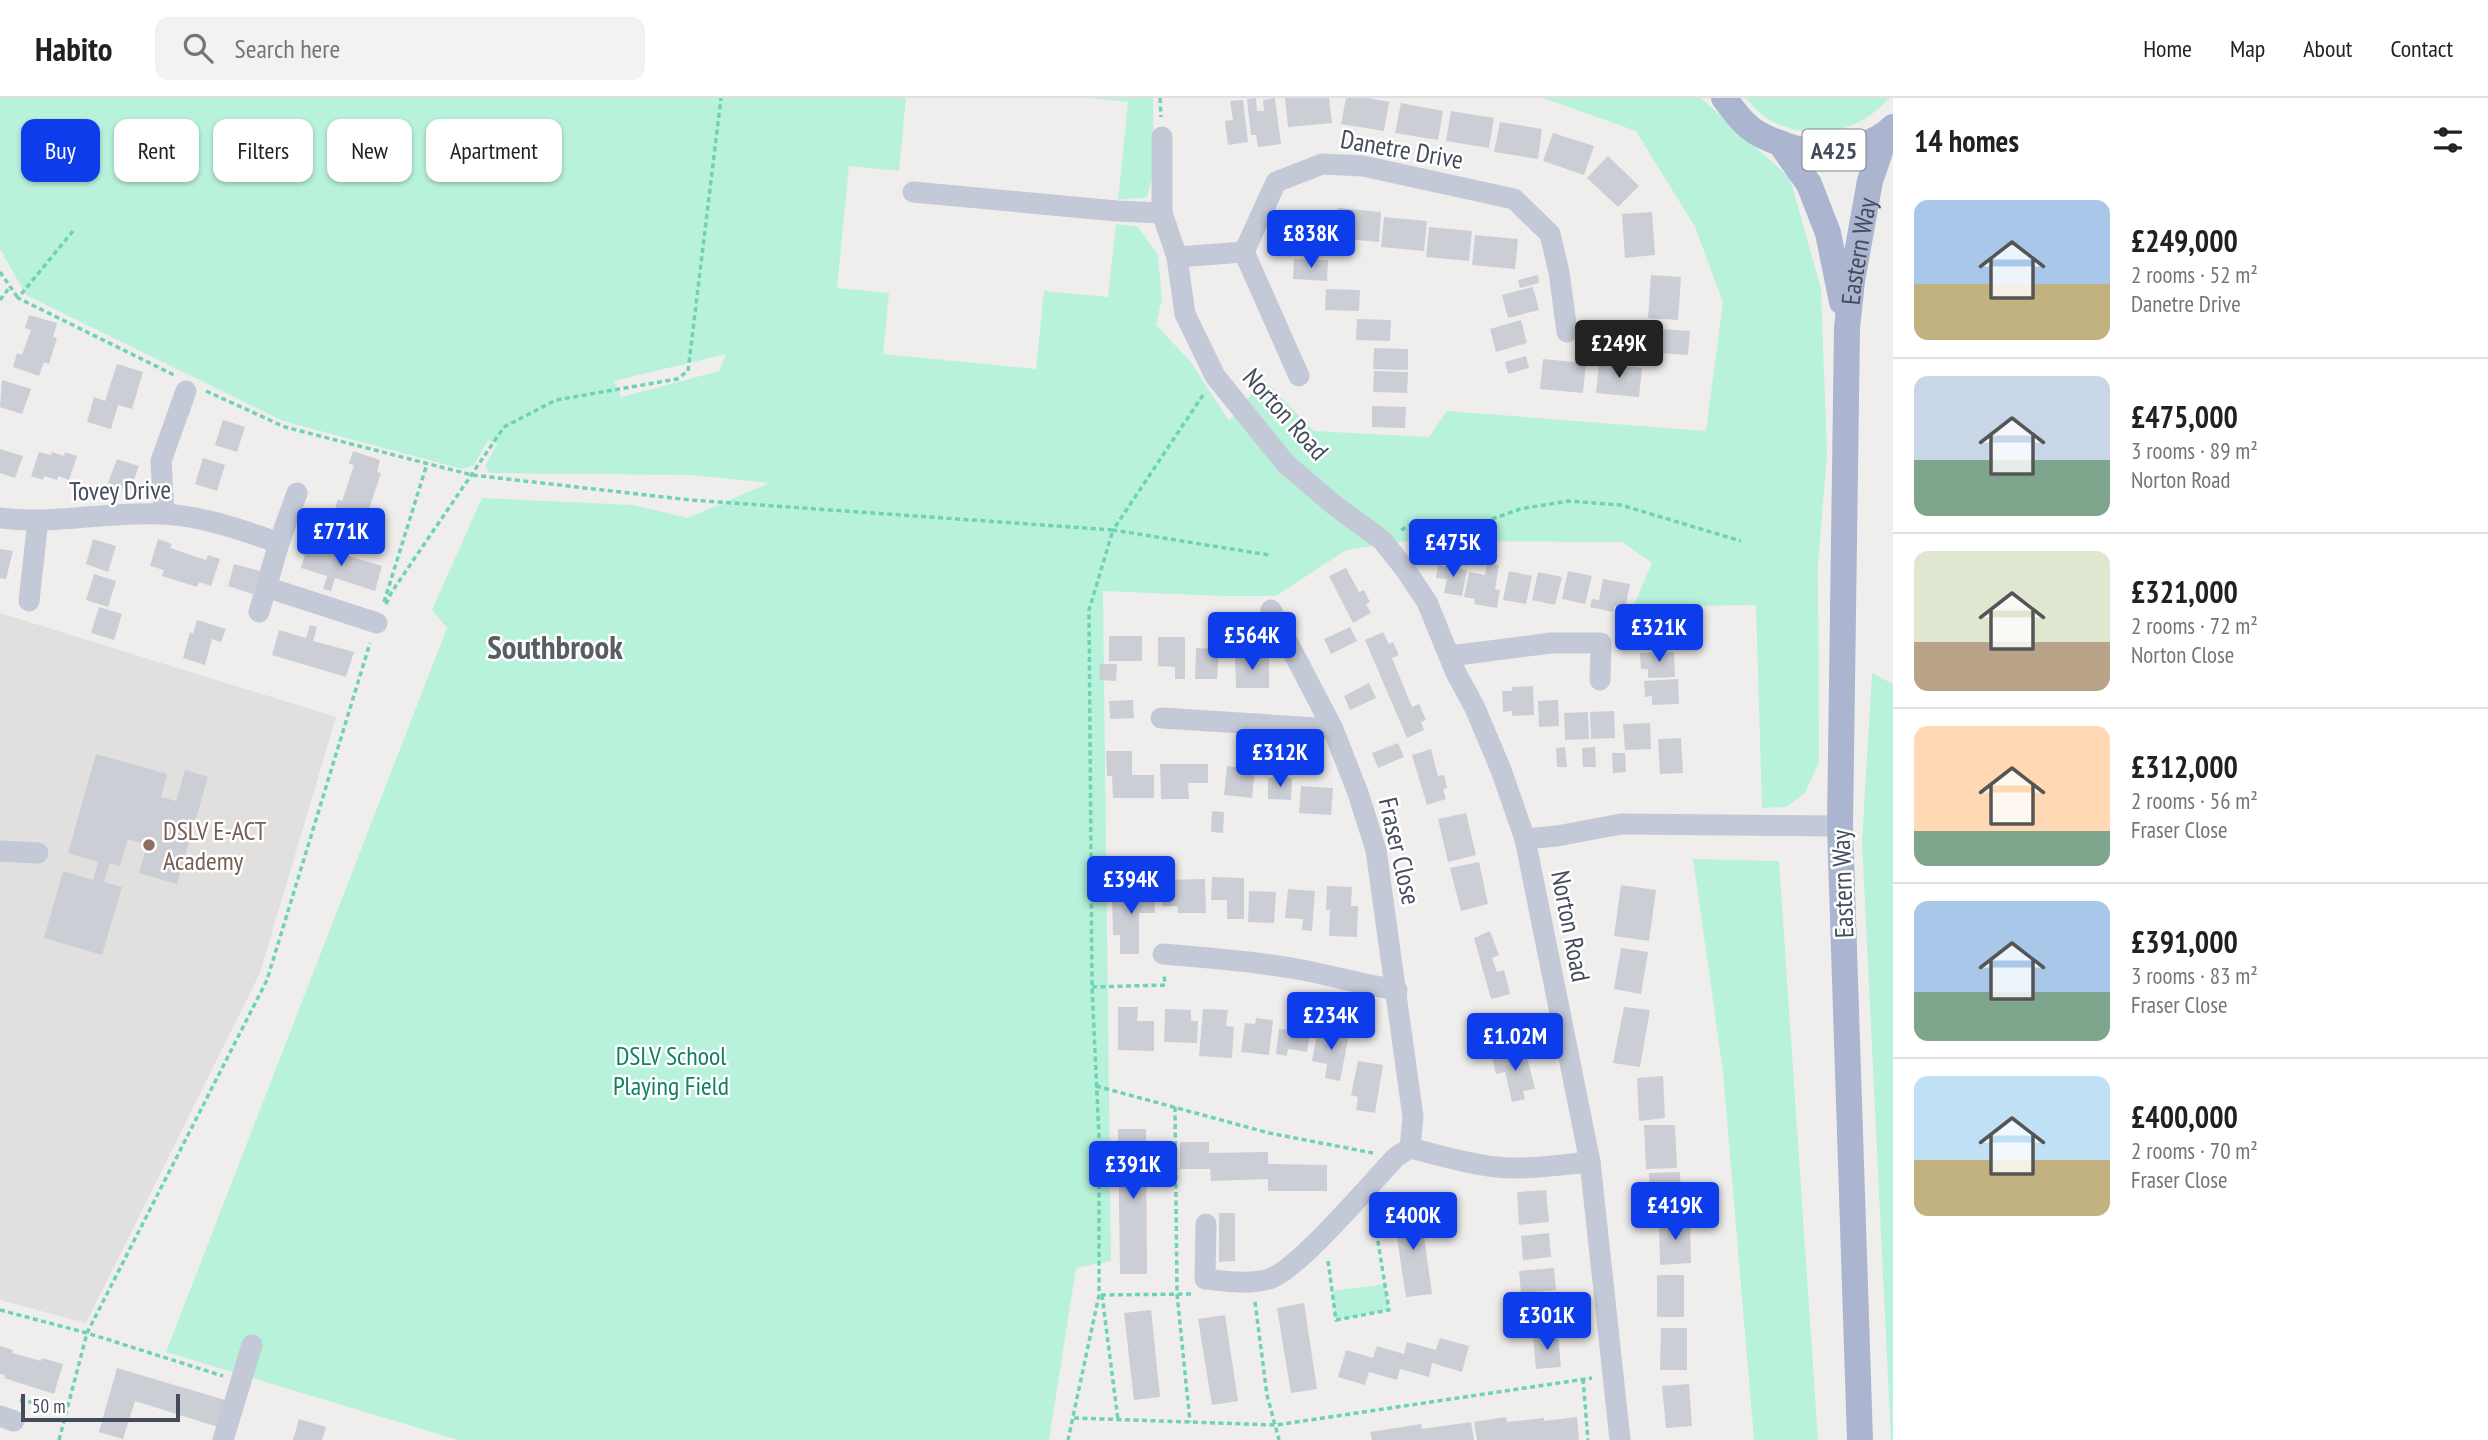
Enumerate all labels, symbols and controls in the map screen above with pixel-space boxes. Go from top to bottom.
search box [155,17,645,80]
text: Habito [35,27,113,70]
icon: search [179,29,217,67]
text: Search here [235,32,340,65]
text: Home [2143,33,2192,64]
text: Map [2230,33,2265,64]
text: About [2303,33,2352,64]
text: Contact [2390,33,2453,64]
chip: Buy [21,119,100,182]
chip: Rent [114,119,199,182]
chip: Filters [213,119,313,182]
chip: New [327,119,412,182]
chip: Apartment [426,119,562,182]
text: 14 homes [1914,121,2019,160]
icon: filters [2429,121,2467,159]
street label: Danetre Drive [1338,122,1466,176]
road number: A425 [1802,130,1866,170]
street label: Eastern Way [1833,195,1883,307]
pin: £838K [1262,211,1360,270]
text: £838K [1283,218,1339,247]
text: £249,000 [2131,221,2238,260]
icon: home [1970,228,2054,312]
text: 2 rooms · 52 m² [2131,260,2258,289]
text: Danetre Drive [2131,289,2241,318]
pin: £249K [1570,320,1668,380]
text: £249K [1591,328,1647,357]
street label: Norton Road [1236,361,1336,467]
text: £475,000 [2131,397,2238,436]
icon: home [1970,404,2054,488]
text: 3 rooms · 89 m² [2131,436,2258,465]
text: Norton Road [2131,465,2230,494]
street label: Tovey Drive [69,473,171,507]
pin: £771K [292,508,390,568]
text: £771K [313,516,369,545]
pin: £475K [1404,519,1502,579]
text: £475K [1425,527,1481,556]
text: £321,000 [2131,572,2238,611]
icon: home [1970,579,2054,663]
pin: £321K [1610,604,1708,664]
text: 2 rooms · 72 m² [2131,611,2258,640]
pin: £564K [1203,612,1301,672]
text: £321K [1631,612,1687,641]
text: £564K [1224,620,1280,649]
district label: Southbrook [487,625,623,668]
text: Norton Close [2131,640,2234,669]
pin: £312K [1231,730,1329,789]
text: £312K [1252,737,1308,766]
text: £312,000 [2131,747,2238,786]
icon: home [1970,754,2054,838]
text: 2 rooms · 56 m² [2131,786,2258,815]
street label: Fraser Close [1372,794,1428,908]
place label: DSLV E-ACT Academy [163,814,267,877]
text: Fraser Close [2131,815,2228,844]
street label: Eastern Way [1824,829,1860,939]
marker: DSLV E-ACT Academy [141,837,157,853]
pin: £394K [1082,856,1180,916]
text: £394K [1103,864,1159,893]
street label: Norton Road [1544,868,1598,984]
text: £391,000 [2131,922,2238,961]
icon: home [1970,929,2054,1013]
text: 3 rooms · 83 m² [2131,961,2258,990]
text: Fraser Close [2131,990,2228,1019]
pin: £234K [1282,992,1380,1052]
text: £234K [1303,1000,1359,1029]
pin: £1.02M [1458,1014,1572,1073]
text: £1.02M [1483,1021,1547,1050]
park label: DSLV School Playing Field [613,1039,729,1102]
text: £400,000 [2131,1097,2238,1136]
icon: home [1970,1104,2054,1188]
text: 2 rooms · 70 m² [2131,1136,2258,1165]
pin: £391K [1084,1142,1182,1201]
text: £391K [1105,1149,1161,1178]
text: Fraser Close [2131,1165,2228,1194]
pin: £419K [1626,1182,1724,1242]
text: £419K [1647,1190,1703,1219]
pin: £400K [1364,1192,1462,1252]
text: £400K [1385,1200,1441,1229]
pin: £301K [1498,1292,1596,1352]
text: £301K [1519,1300,1575,1329]
scale bar [21,1391,180,1423]
text: 50 m [32,1394,66,1418]

